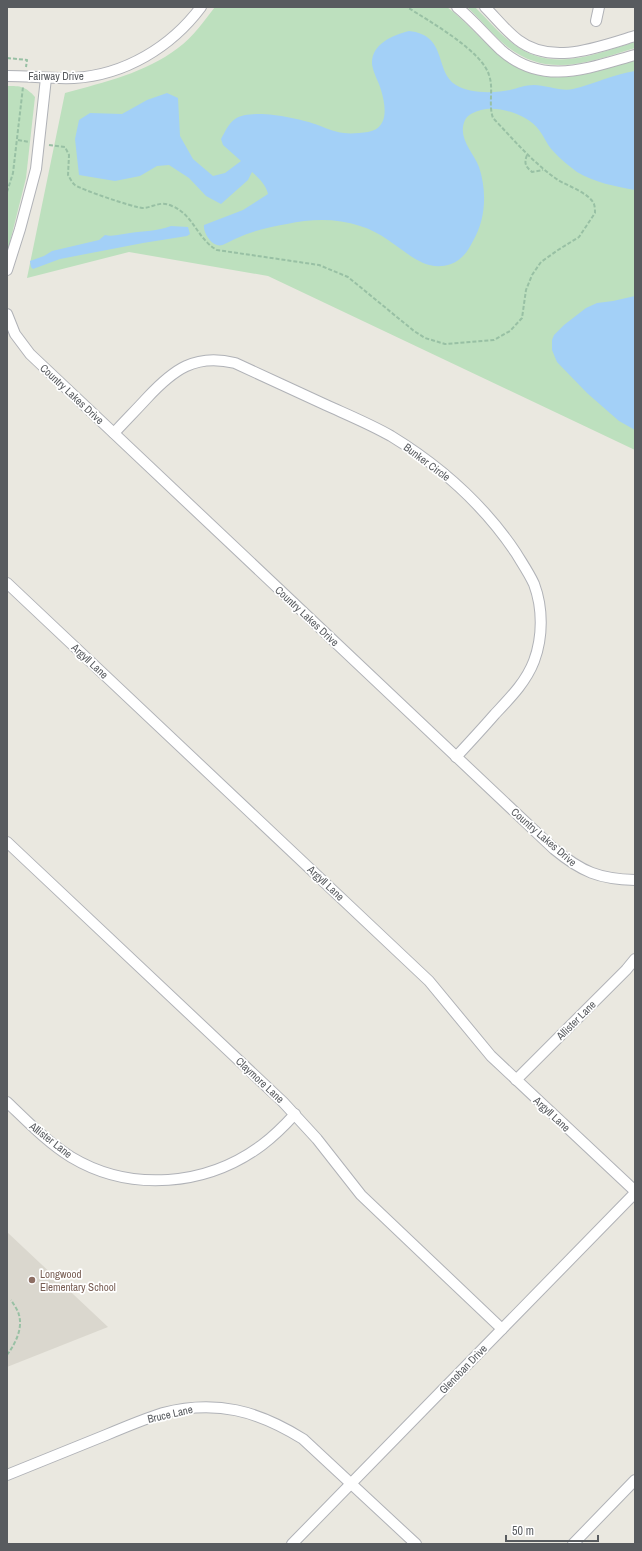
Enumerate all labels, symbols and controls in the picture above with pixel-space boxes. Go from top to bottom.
street label: Fairway Drive [28,69,84,83]
street label: Country Lakes Drive [37,361,107,427]
street label: Bunker Circle [401,440,453,484]
street label: Country Lakes Drive [272,583,342,649]
street label: Argyll Lane [68,640,111,682]
street label: Country Lakes Drive [508,805,580,869]
street label: Argyll Lane [304,862,347,904]
street label: Allister Lane [553,997,599,1043]
street label: Claymore Lane [233,1054,287,1106]
street label: Argyll Lane [530,1093,573,1135]
street label: Allister Lane [26,1118,75,1161]
place label: Longwood Elementary School [40,1267,116,1294]
marker: Longwood Elementary School [27,1275,37,1285]
street label: Glenoban Drive [436,1341,490,1397]
street label: Bruce Lane [146,1402,194,1426]
scale bar [506,1517,598,1543]
text: 50 m [512,1523,534,1539]

